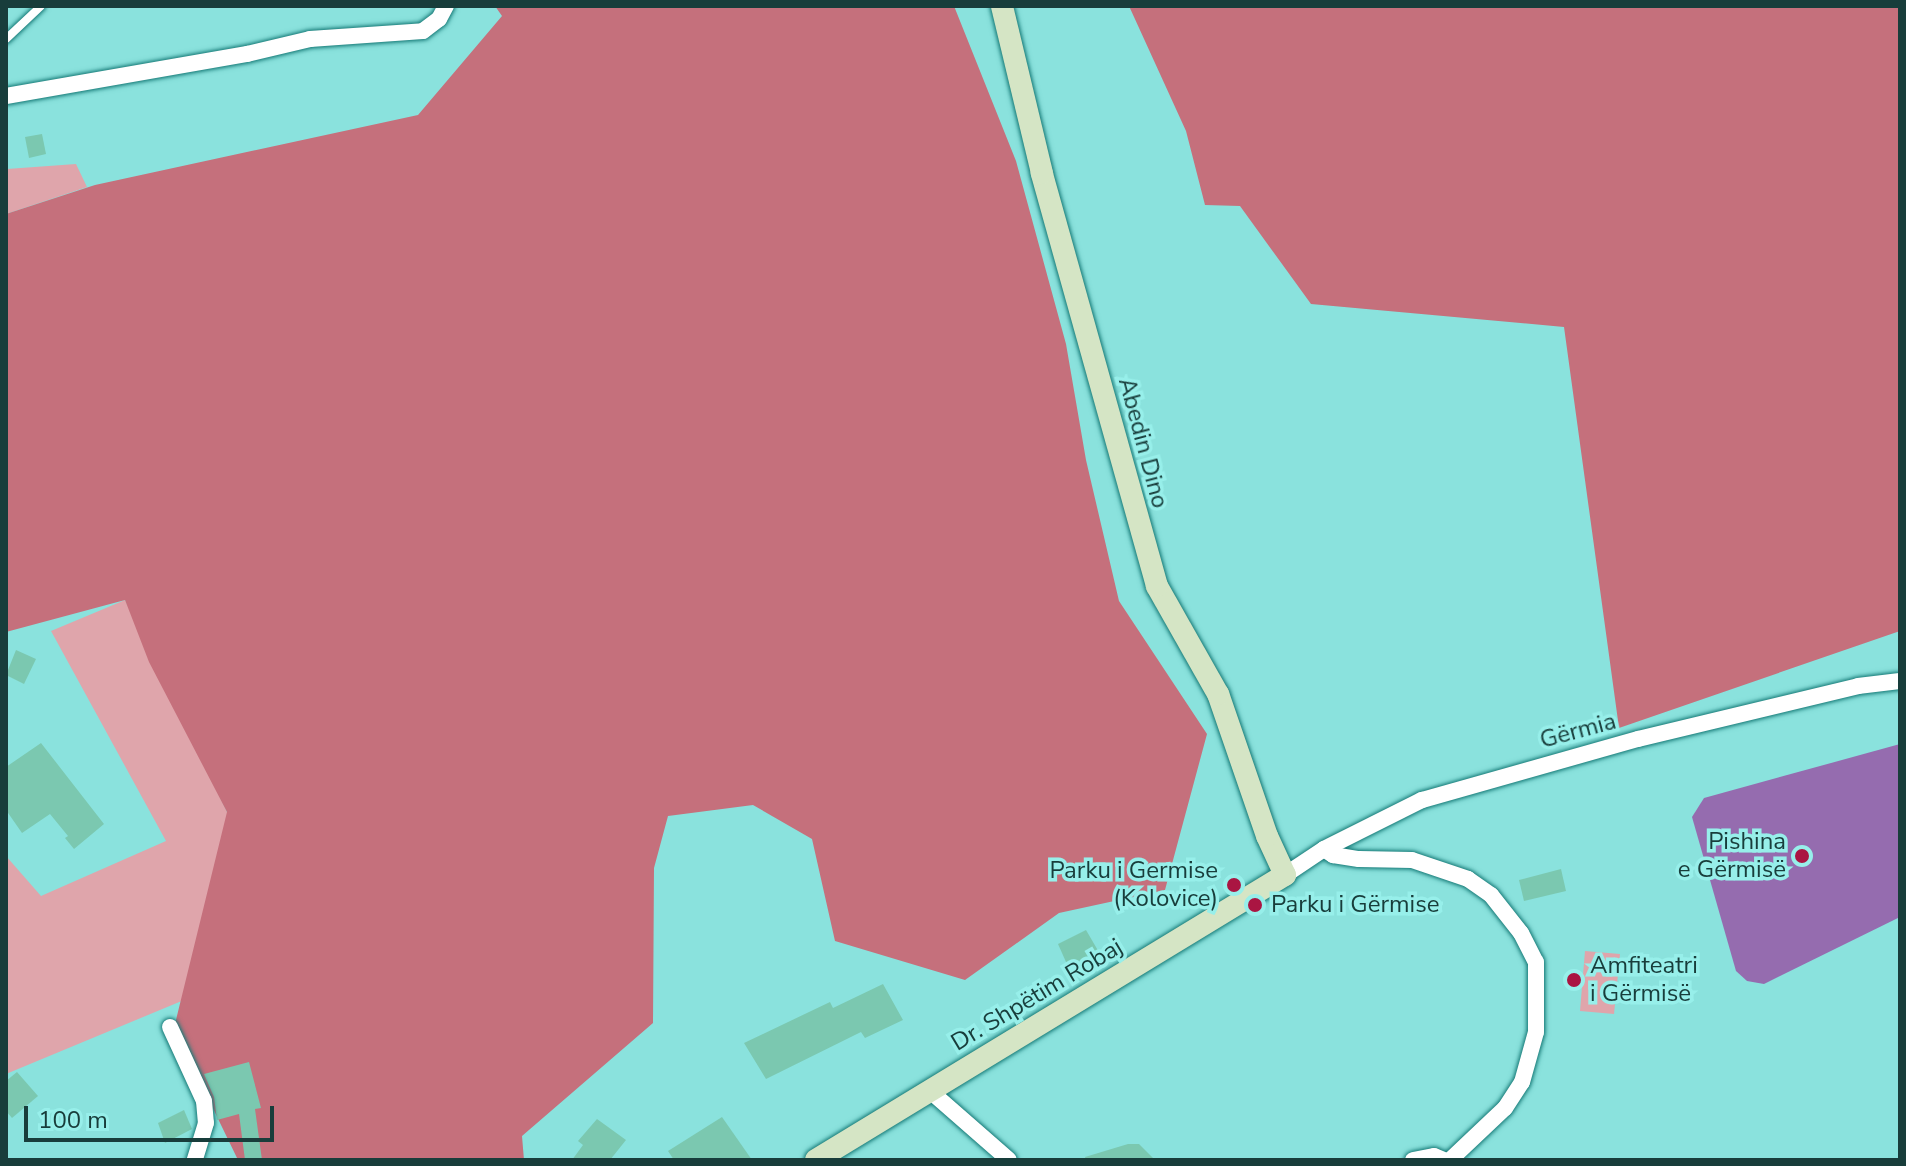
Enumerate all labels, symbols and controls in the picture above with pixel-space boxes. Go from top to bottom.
street label: Abedin Dino [1112,375,1174,511]
street label: Gërmia [1537,707,1619,755]
place label: Pishina e Gërmisë [1678,828,1786,884]
marker: Pishina e Gërmisë [1793,847,1811,865]
place label: Parku i Germise (Kolovice) [1049,857,1218,913]
marker: Parku i Germise (Kolovice) [1225,876,1243,894]
place label: Parku i Gërmise [1271,891,1440,919]
marker: Parku i Gërmise [1246,896,1264,914]
street label: Dr. Shpëtim Robaj [946,932,1128,1058]
place label: Amfiteatri i Gërmisë [1590,952,1698,1008]
marker: Amfiteatri i Gërmisë [1565,971,1583,989]
scale bar [28,1090,278,1140]
text: 100 m [38,1104,108,1136]

